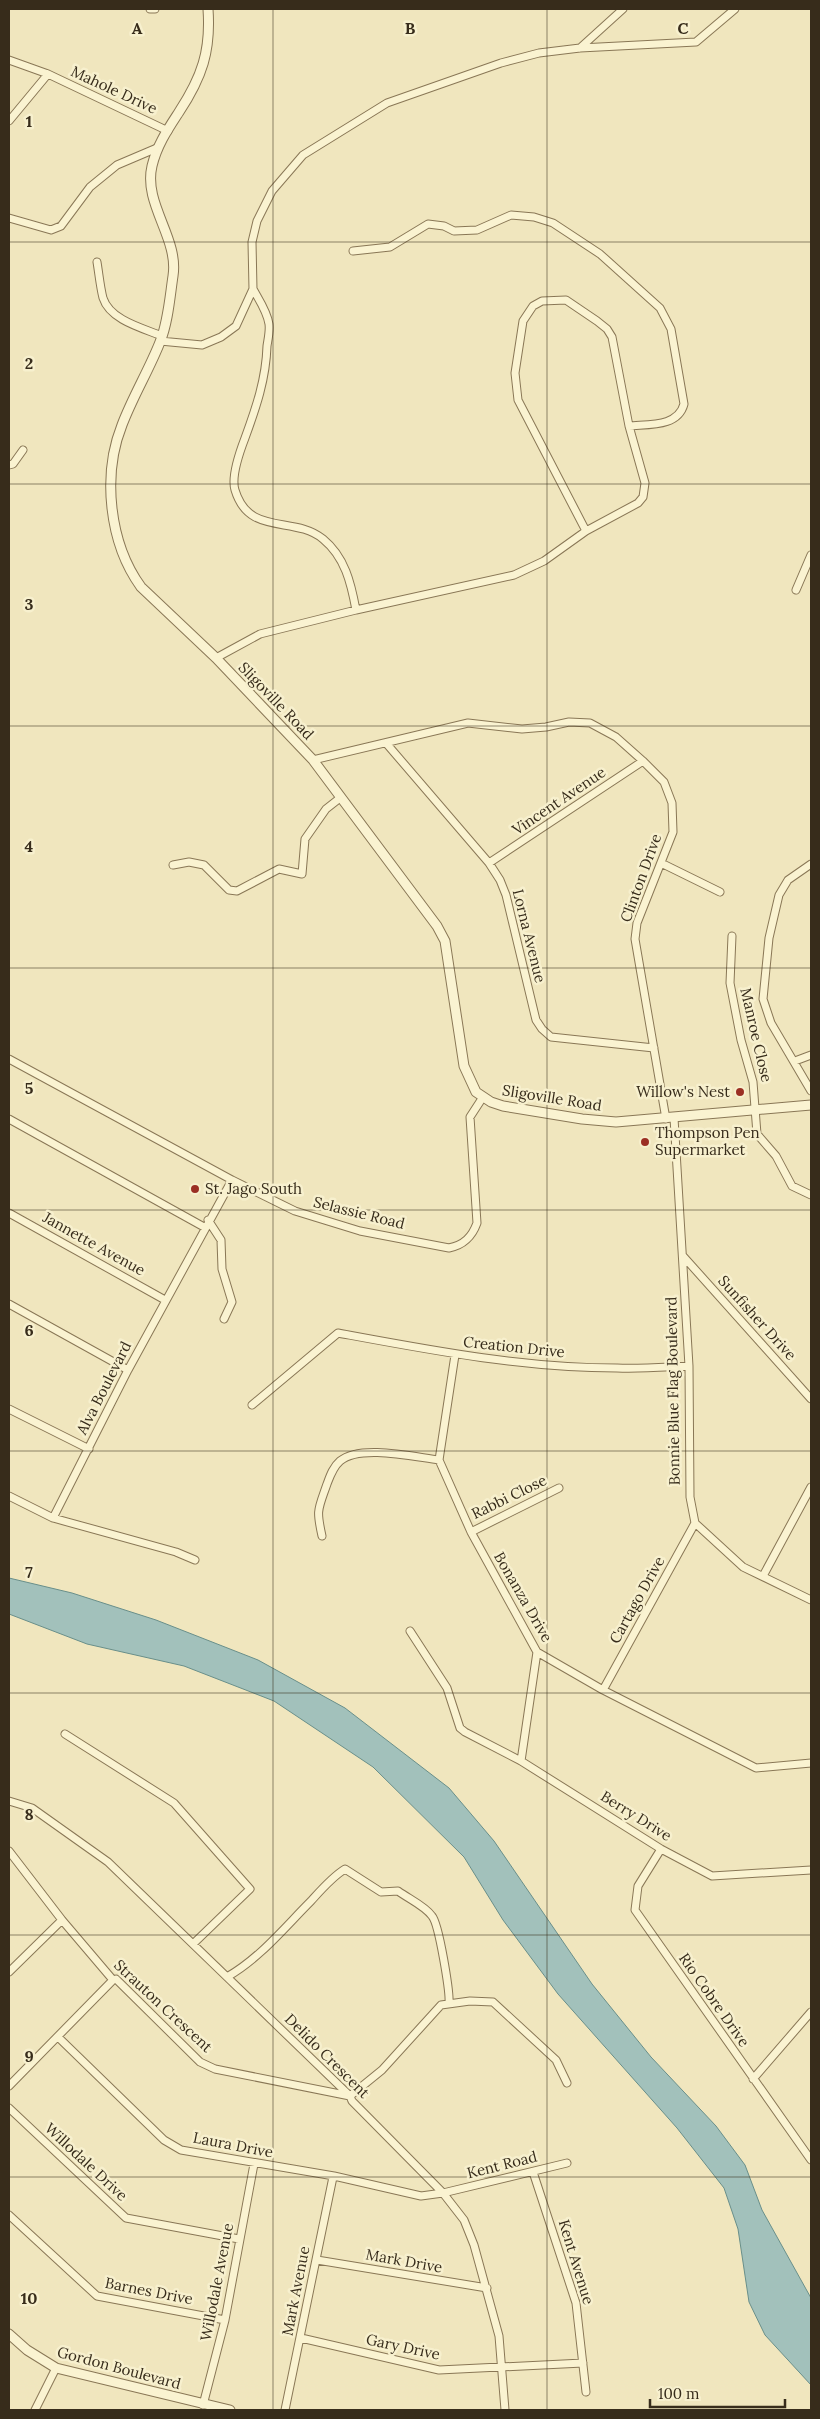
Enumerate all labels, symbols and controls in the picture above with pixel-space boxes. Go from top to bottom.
text: A [132,18,143,38]
text: B [405,18,416,38]
text: C [677,18,689,38]
street label: Mahole Drive [68,61,160,118]
text: 1 [26,111,32,131]
text: 2 [25,353,33,373]
text: 3 [25,594,34,614]
street label: Sligoville Road [235,658,318,743]
street label: Vincent Avenue [508,762,609,839]
street label: Clinton Drive [616,831,665,925]
text: 4 [25,836,34,856]
street label: Lorna Avenue [509,887,550,985]
street label: Manroe Close [736,986,777,1084]
text: 5 [25,1078,34,1098]
street label: Sligoville Road [501,1080,603,1115]
place label: Willow's Nest [636,1082,730,1101]
marker: Willow's Nest [734,1086,746,1098]
place label: Thompson Pen Supermarket [655,1123,760,1159]
marker: Thompson Pen Supermarket [639,1136,651,1148]
place label: St. Jago South [205,1179,302,1198]
marker: St. Jago South [189,1183,201,1195]
street label: Selassie Road [311,1192,407,1233]
street label: Jannette Avenue [39,1207,149,1280]
street label: Sunfisher Drive [714,1271,801,1364]
street label: Bonnie Blue Flag Boulevard [661,1296,684,1486]
text: 6 [24,1320,34,1340]
street label: Creation Drive [462,1332,566,1361]
street label: Alva Boulevard [71,1338,135,1439]
street label: Rabbi Close [468,1470,549,1523]
street label: Bonanza Drive [490,1548,557,1645]
street label: Cartago Drive [605,1553,668,1647]
text: 7 [25,1562,33,1582]
street label: Berry Drive [597,1786,675,1845]
text: 8 [24,1804,34,1824]
street label: Rio Cobre Drive [675,1949,754,2050]
street label: Strauton Crescent [110,1955,217,2056]
street label: Delido Crescent [281,2009,374,2102]
text: 9 [24,2046,34,2066]
street label: Willodale Drive [41,2118,132,2205]
street label: Laura Drive [191,2127,275,2162]
street label: Kent Road [465,2147,539,2182]
street label: Kent Avenue [555,2217,598,2307]
street label: Willodale Avenue [196,2221,237,2342]
street label: Mark Avenue [278,2244,314,2337]
street label: Mark Drive [364,2244,444,2277]
street label: Barnes Drive [103,2273,195,2308]
text: 10 [21,2288,37,2308]
street label: Gary Drive [364,2329,442,2364]
street label: Gordon Boulevard [55,2342,183,2393]
scale bar [650,2376,785,2408]
text: 100 m [658,2384,699,2403]

